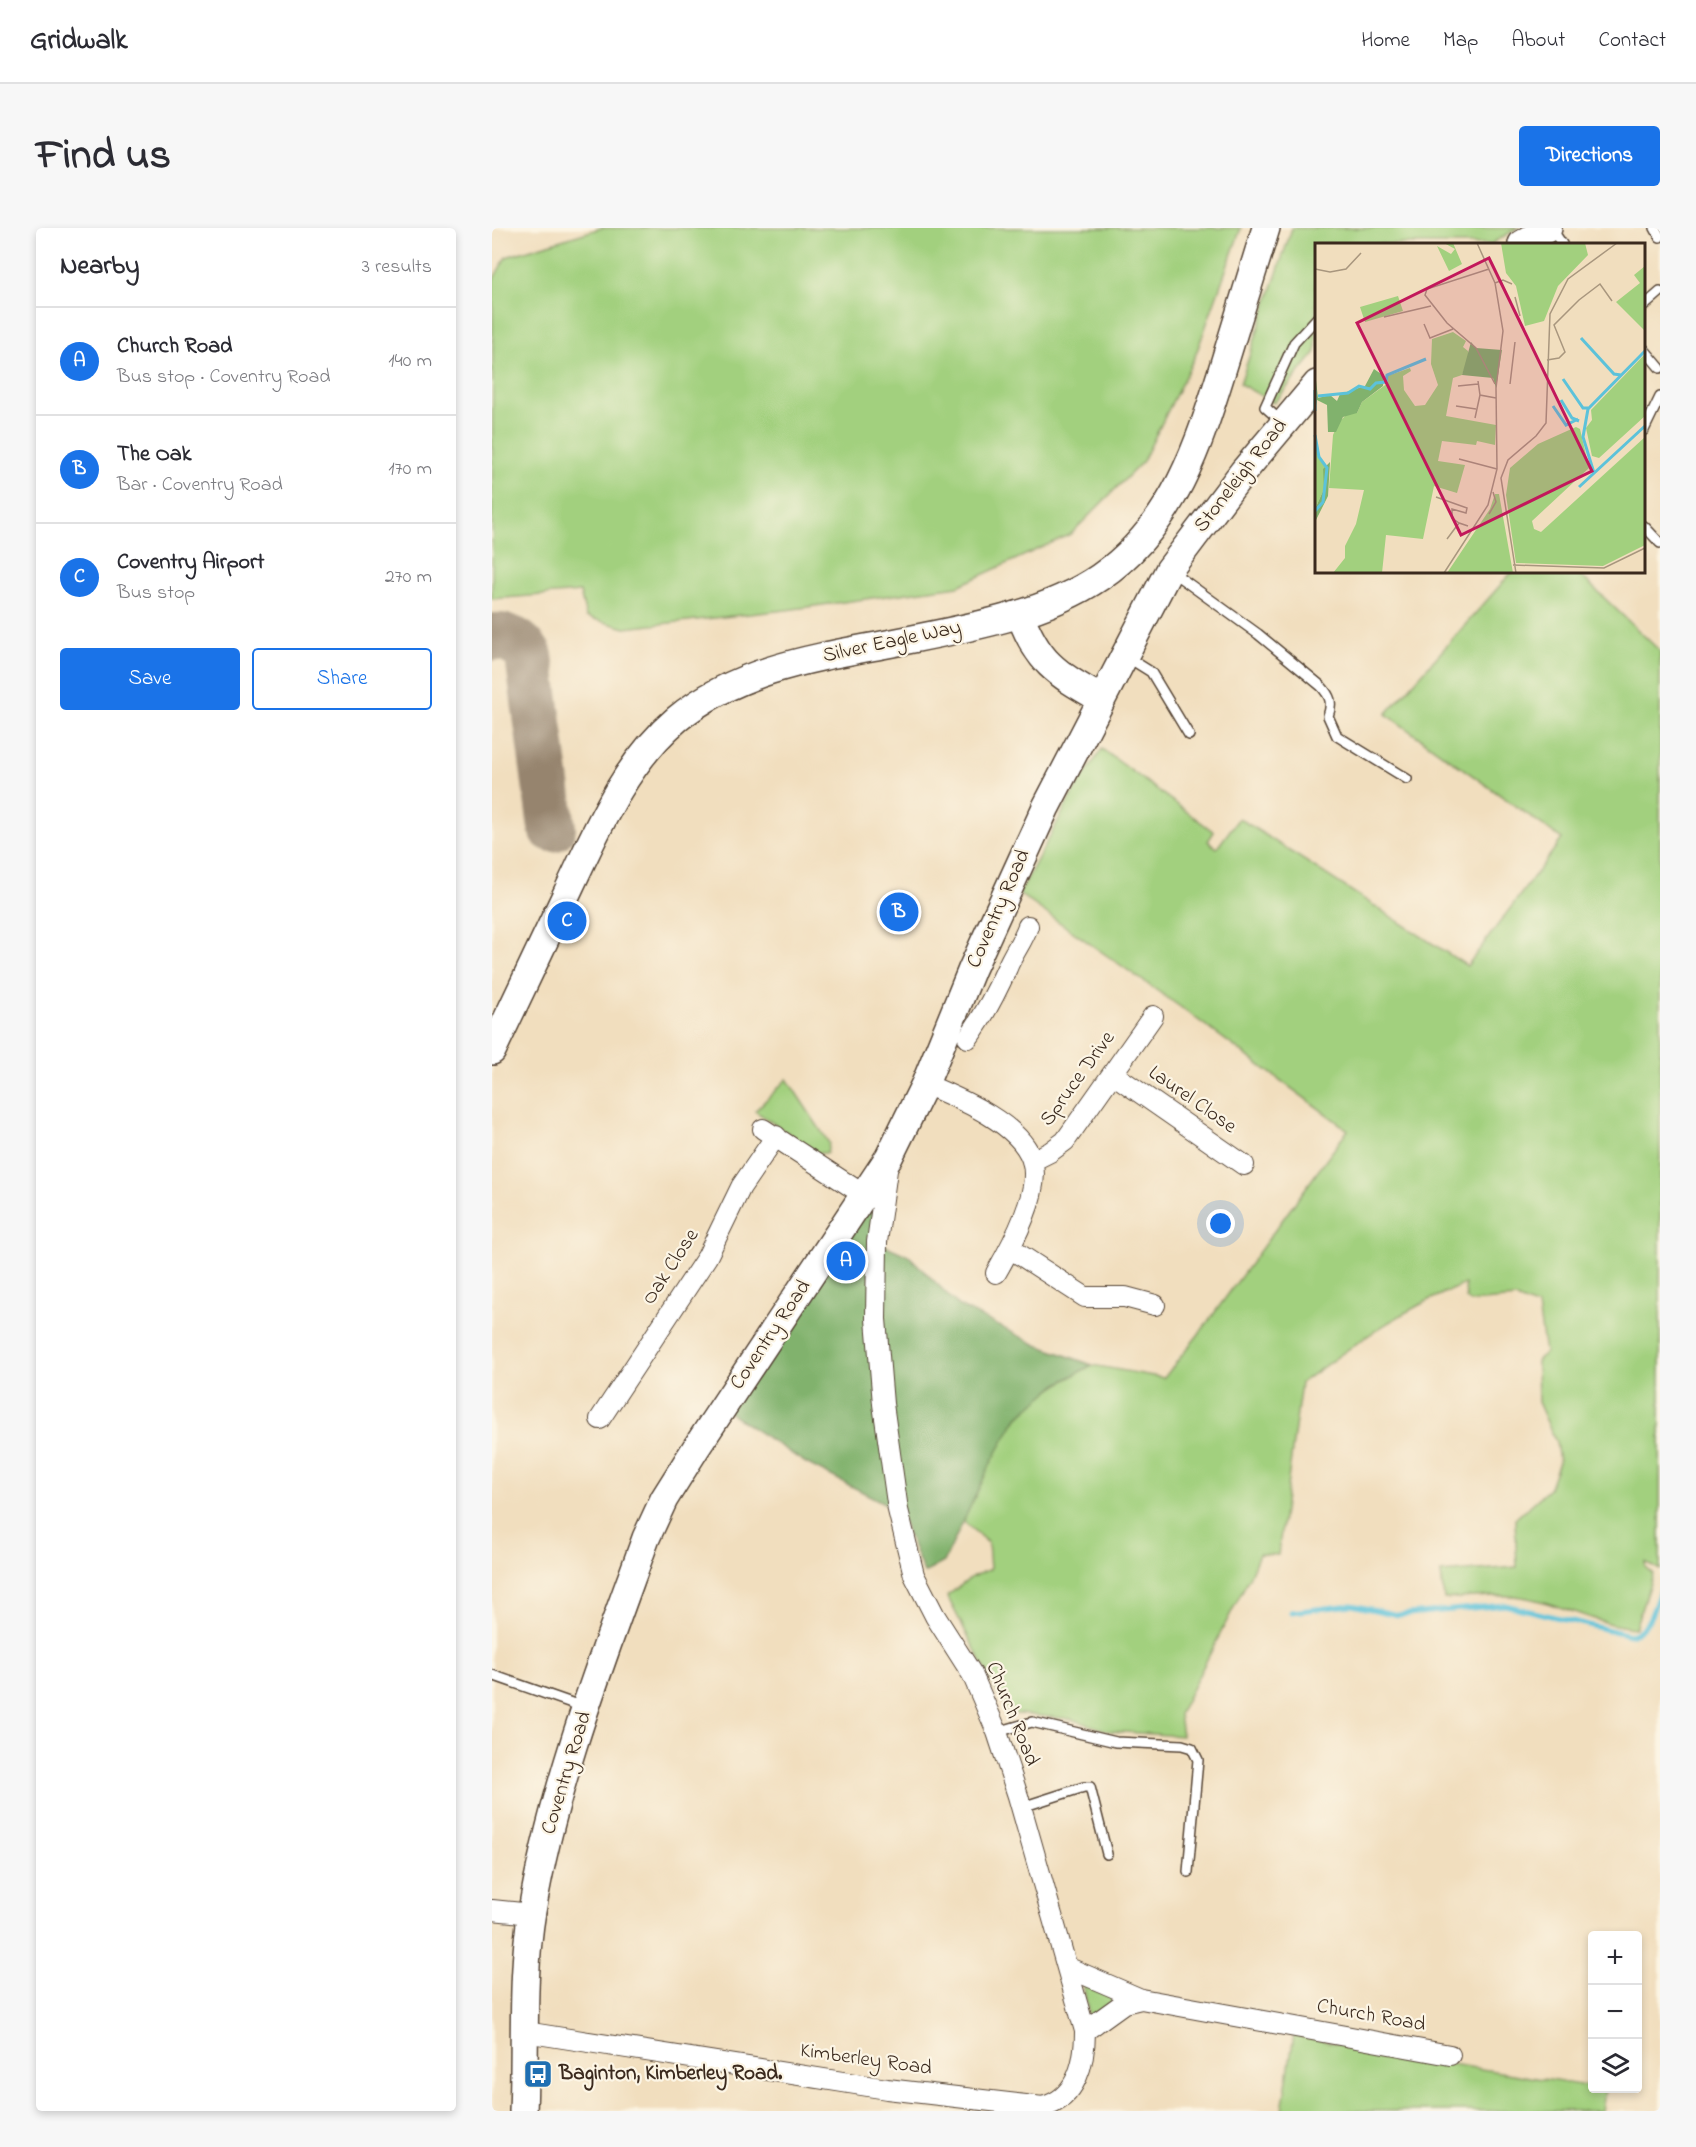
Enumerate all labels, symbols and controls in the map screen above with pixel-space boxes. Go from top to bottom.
text: Gridwalk [30,21,127,62]
text: Home [1361,26,1410,56]
text: Map [1443,26,1478,56]
text: About [1511,26,1565,56]
text: Contact [1598,26,1666,56]
text: Find us [36,126,171,187]
button: Directions [1519,126,1660,186]
inset map [1315,243,1645,573]
text: Nearby [60,248,139,286]
text: 3 results [362,253,432,282]
text: Church Road [117,331,232,363]
text: A [73,347,86,376]
text: 140 m [388,347,432,376]
text: Bus stop · Coventry Road [117,363,331,392]
street label: Stoneleigh Road [1187,412,1297,541]
text: The Oak [117,439,191,471]
text: B [73,455,86,484]
text: 170 m [388,455,432,484]
text: Bar · Coventry Road [117,471,283,500]
text: Coventry Airport [117,547,264,579]
text: C [74,563,85,592]
text: 270 m [385,563,432,592]
text: Bus stop [117,579,195,608]
street label: Silver Eagle Way [820,613,964,673]
button: Save [60,648,240,710]
button: Share [252,648,432,710]
street label: Coventry Road [959,845,1040,974]
pin: B [880,890,918,934]
pin: C [548,898,586,944]
street label: Spruce Drive [1033,1025,1123,1133]
street label: Laurel Close [1142,1059,1243,1142]
your location [1206,1209,1235,1238]
street label: Oak Close [635,1222,707,1311]
pin: A [826,1238,866,1284]
street label: Coventry Road [723,1274,821,1397]
street label: Church Road [977,1657,1047,1771]
street label: Coventry Road [534,1708,602,1839]
map controls [1588,1931,1642,2093]
button: + [1588,1931,1642,1985]
button: − [1588,1985,1642,2039]
street label: Church Road [1314,1992,1428,2040]
street label: Kimberley Road [798,2036,934,2086]
button: layers [1588,2039,1642,2093]
bus stop icon: Baginton, Kimberley Road. [522,2058,554,2090]
place label: Baginton, Kimberley Road. [558,2059,783,2091]

